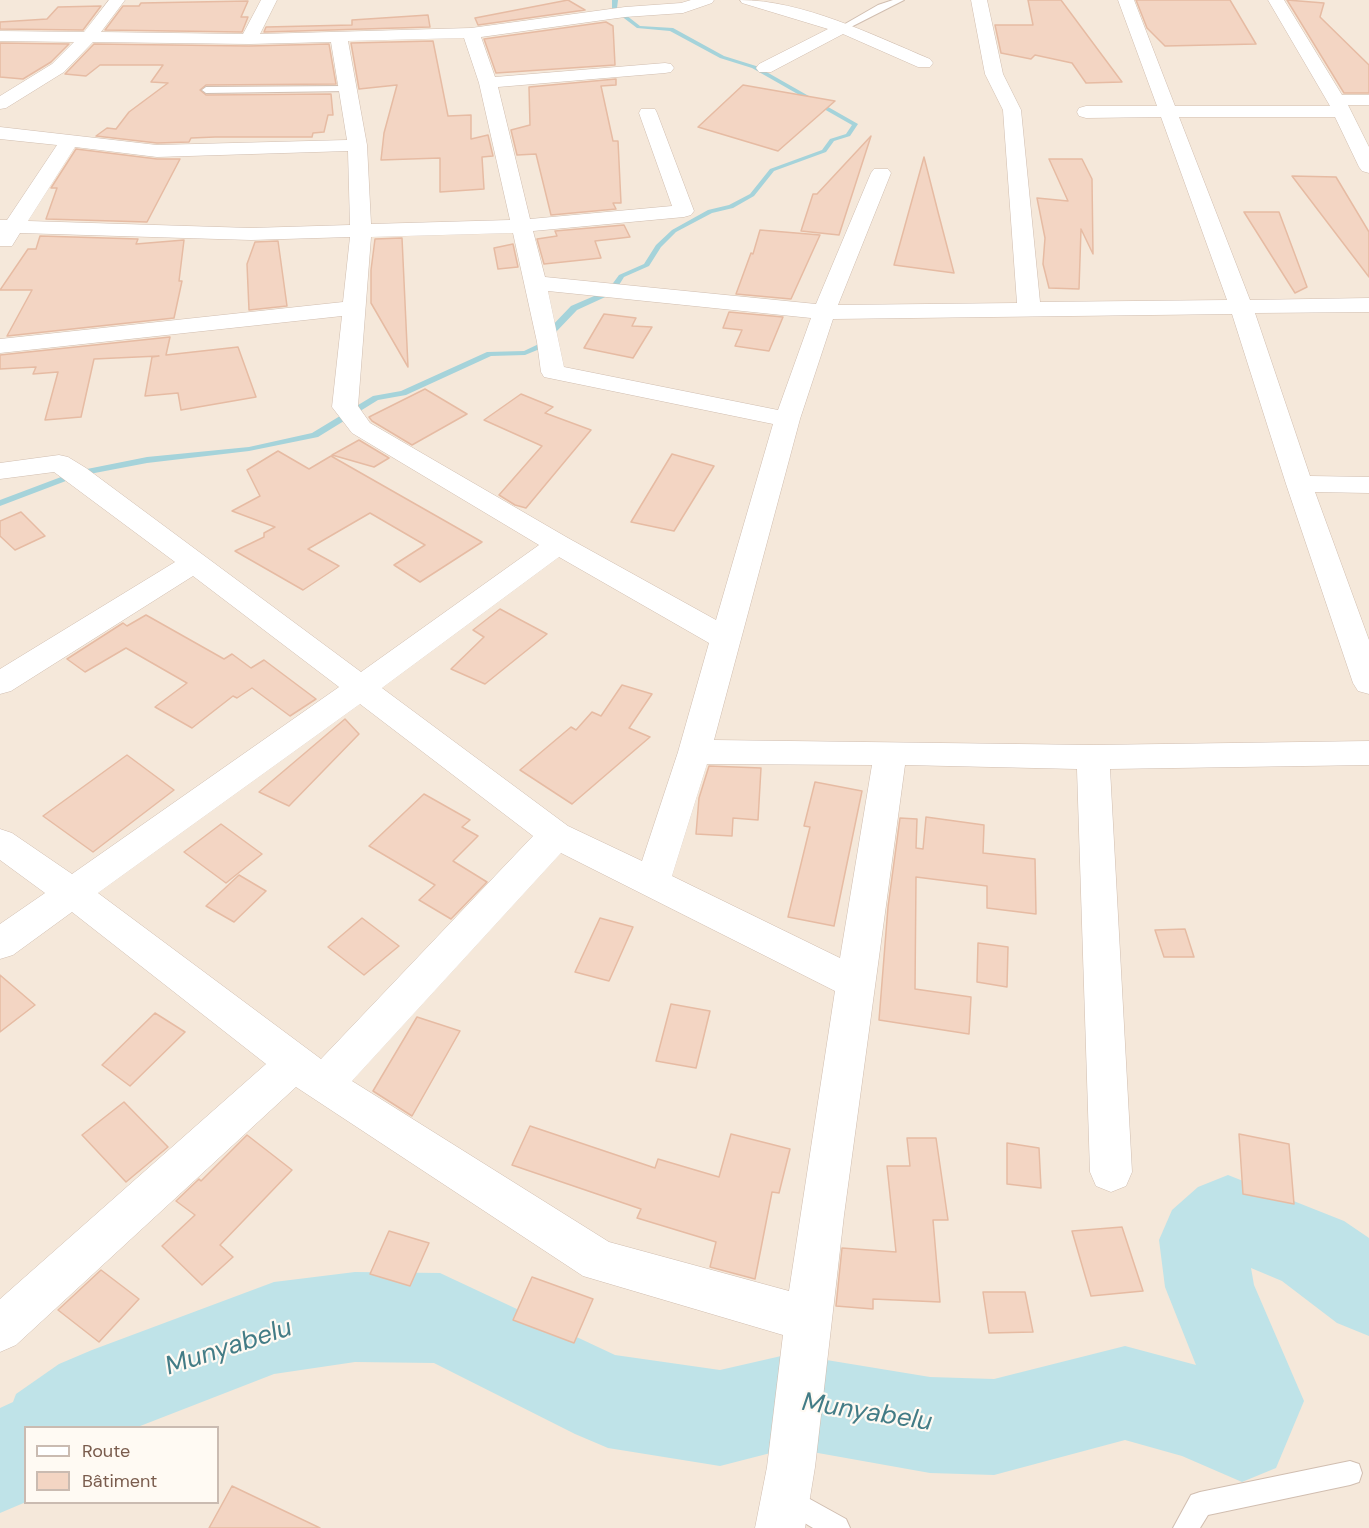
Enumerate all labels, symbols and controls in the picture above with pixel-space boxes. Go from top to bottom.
water label: Munyabelu [162,1313,296,1383]
water label: Munyabelu [800,1387,934,1439]
legend [24,1426,219,1504]
text: Route [82,1439,130,1463]
text: Bâtiment [82,1469,157,1493]

